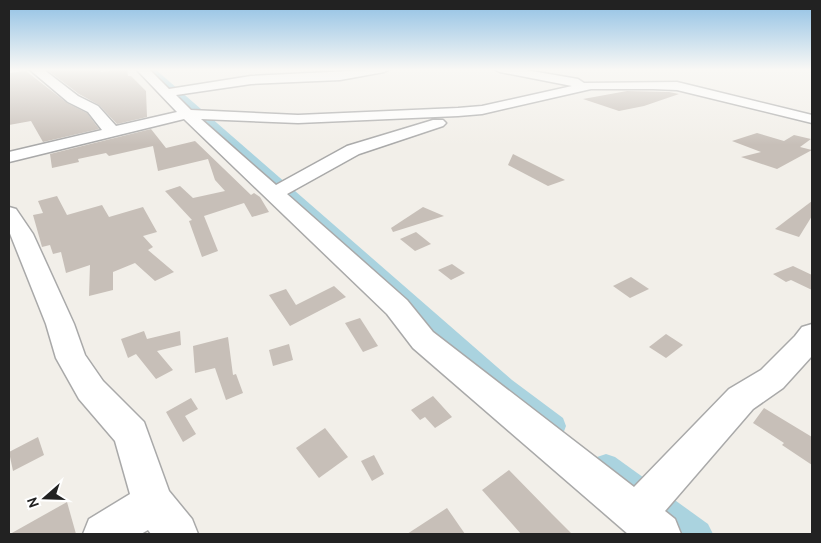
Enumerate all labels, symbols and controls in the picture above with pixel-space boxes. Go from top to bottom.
north arrow [20,473,70,523]
text: N [23,495,43,510]

